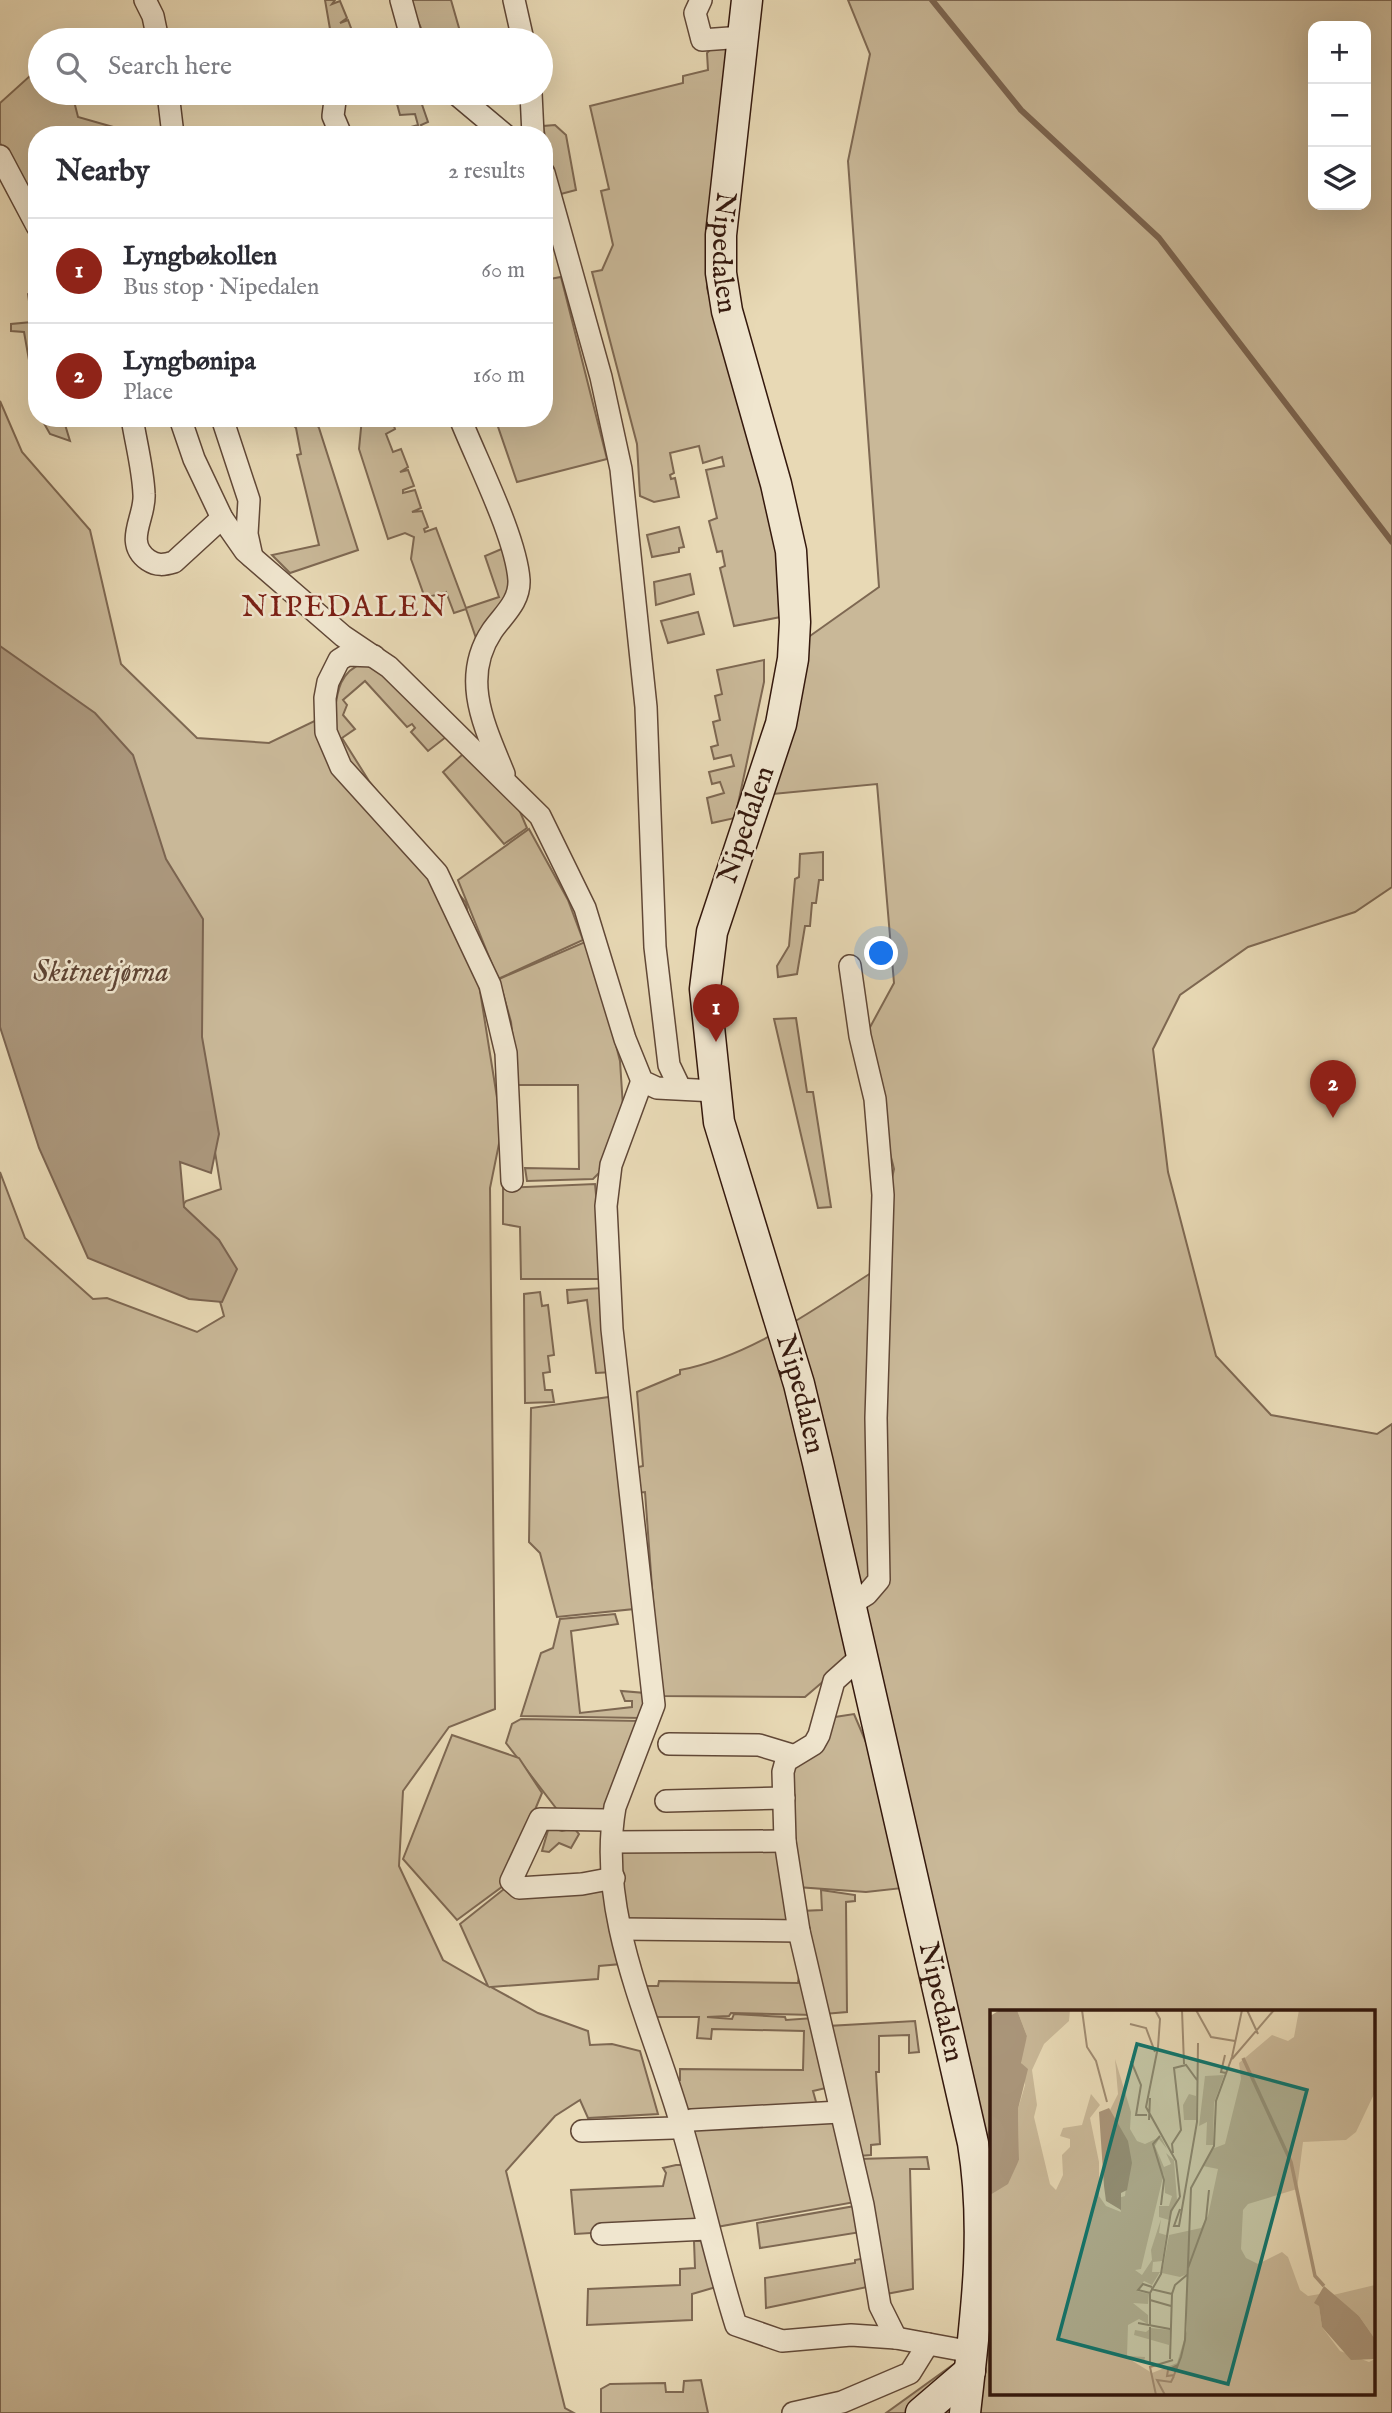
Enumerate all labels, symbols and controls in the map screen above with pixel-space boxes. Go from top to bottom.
map controls [1308,21,1371,210]
button: + [1308,21,1371,84]
search box [28,28,553,105]
icon: search [52,48,90,86]
text: Search here [108,50,232,83]
button: − [1308,84,1371,147]
button: layers [1308,147,1371,210]
text: Nearby [56,153,149,191]
text: 2 results [448,157,525,186]
street label: Nipedalen [703,190,745,316]
text: Lyngbøkollen [123,240,277,273]
text: 1 [75,256,83,285]
text: 60 m [481,256,525,285]
text: Bus stop · Nipedalen [123,273,319,302]
text: Lyngbønipa [123,345,256,378]
text: 2 [74,361,84,390]
text: 160 m [473,361,525,390]
text: Place [123,378,173,407]
district label: NIPEDALEN [242,589,448,627]
street label: Nipedalen [711,762,783,888]
your location [864,936,898,970]
water label: Skitnetjørna [33,954,169,992]
pin: 1 [693,984,739,1042]
pin: 2 [1310,1060,1356,1118]
street label: Nipedalen [767,1330,833,1457]
street label: Nipedalen [910,1939,971,2065]
inset map [990,2010,1374,2396]

